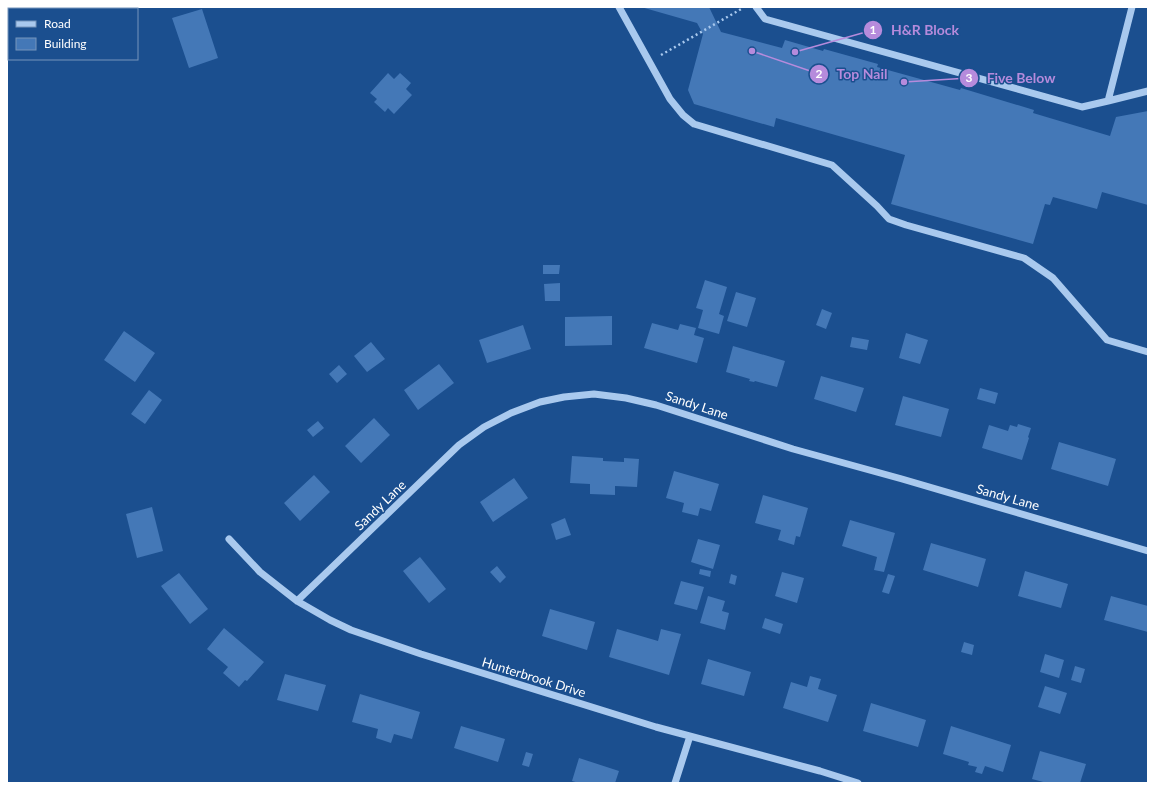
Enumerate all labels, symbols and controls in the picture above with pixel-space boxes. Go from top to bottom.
legend [8,8,138,60]
text: Road [44,16,71,31]
callout: H&R Block [863,17,967,43]
text: H&R Block [891,21,960,38]
text: 1 [870,22,877,37]
text: Building [44,36,87,51]
callout: Top Nail [809,61,896,87]
text: Top Nail [837,65,887,82]
callout: Five Below [959,65,1064,91]
text: 2 [816,66,823,81]
text: Five Below [987,69,1056,86]
text: 3 [966,70,973,85]
street label: Sandy Lane [664,387,730,423]
street label: Sandy Lane [351,477,409,533]
street label: Sandy Lane [975,480,1042,514]
street label: Hunterbrook Drive [480,654,588,700]

